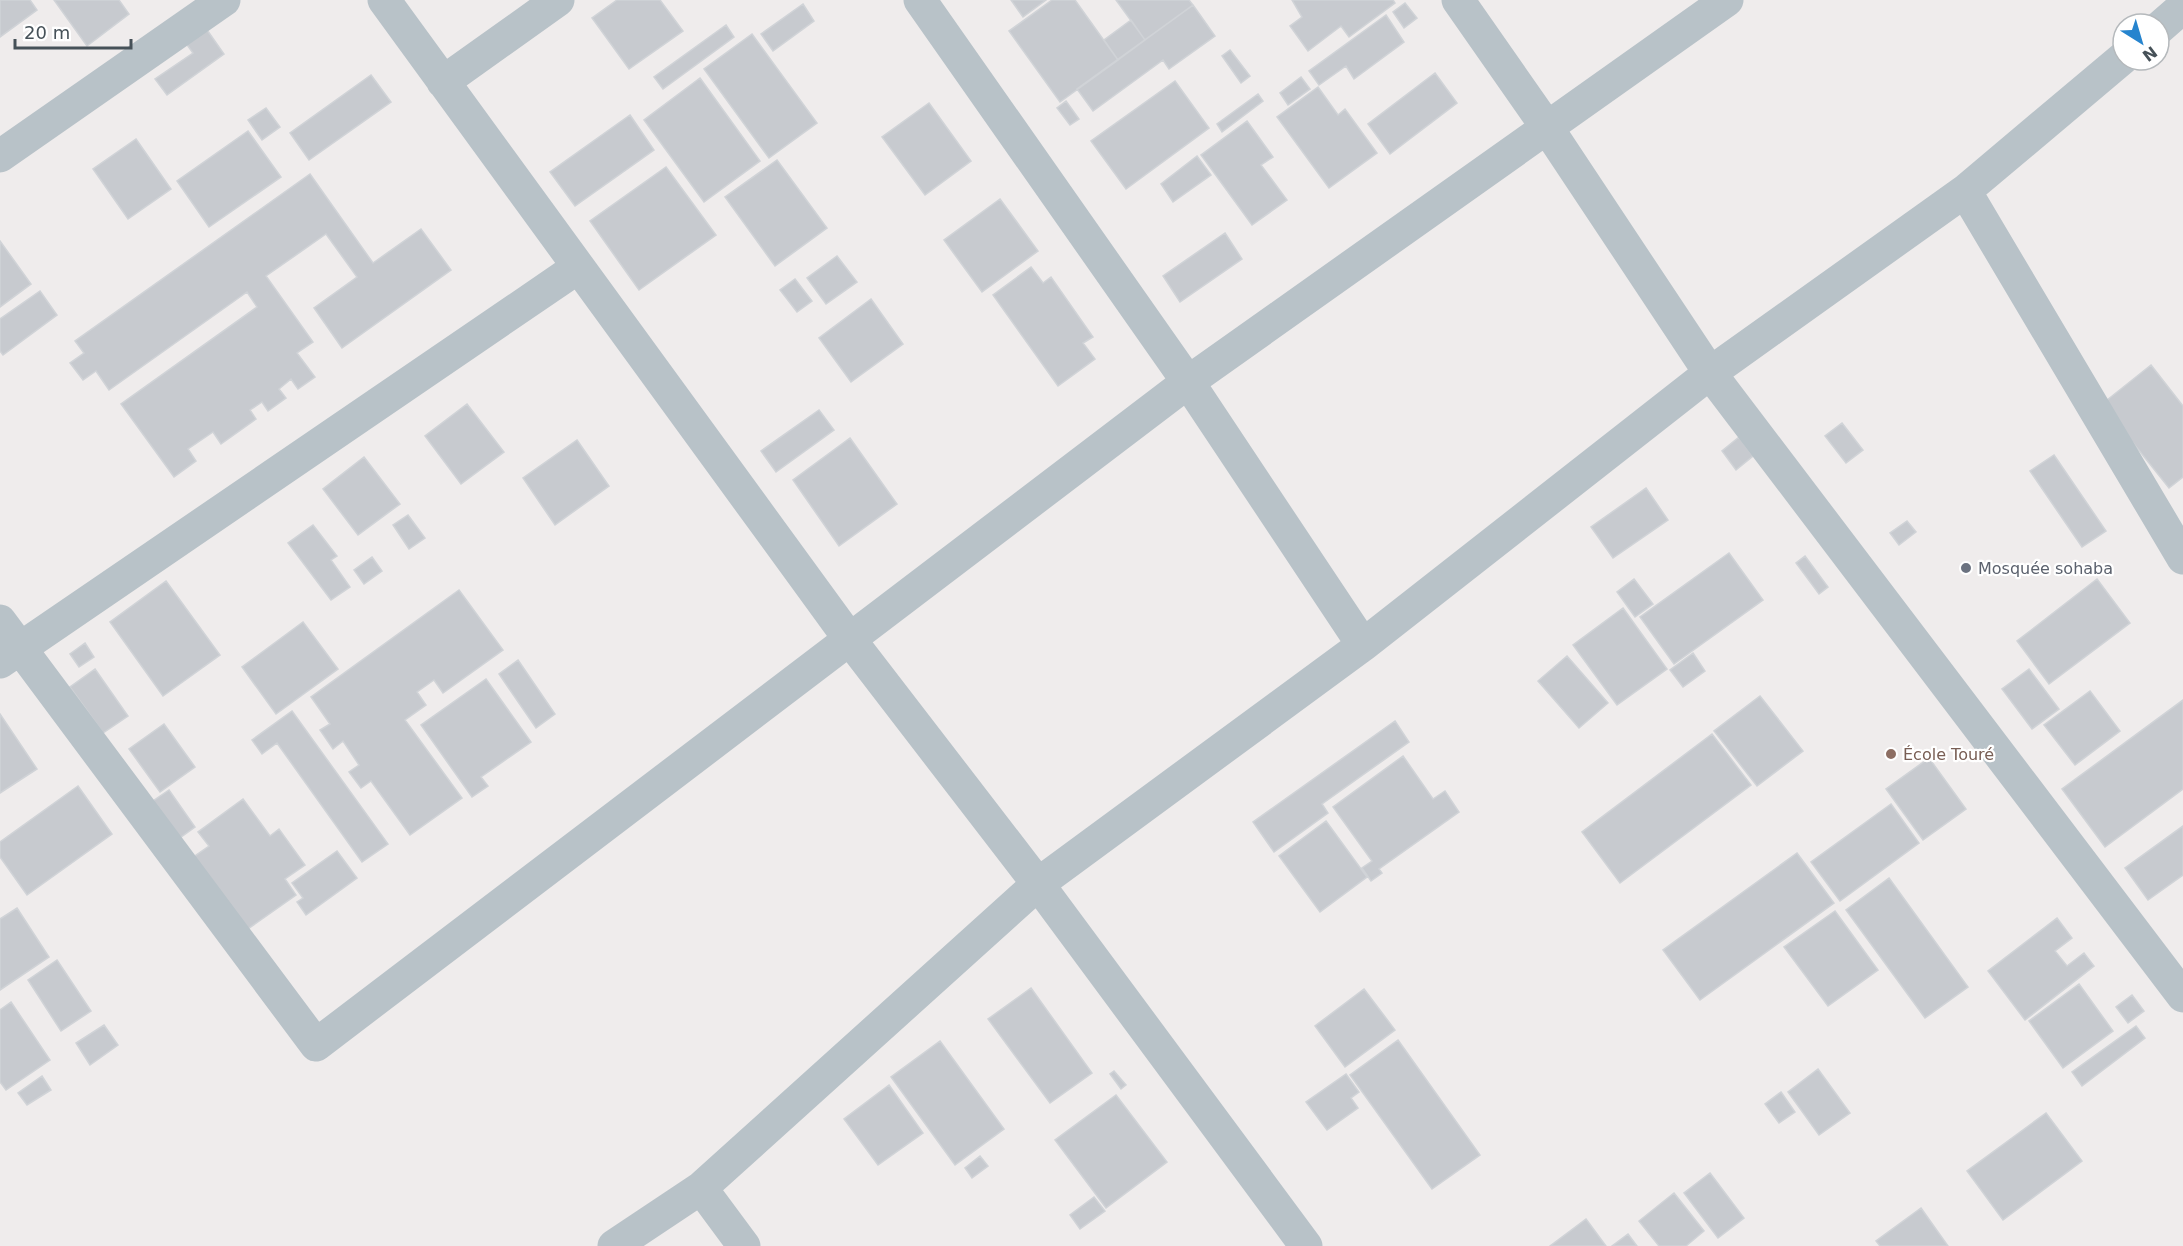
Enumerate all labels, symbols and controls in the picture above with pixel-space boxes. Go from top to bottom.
scale bar [15,12,130,50]
north arrow [2111,12,2171,72]
text: 20 m [24,22,70,43]
text: N [2139,42,2161,65]
place label: Mosquée sohaba [1978,559,2113,578]
marker: Mosquée sohaba [1959,561,1973,575]
place label: École Touré [1903,745,1994,764]
marker: École Touré [1884,747,1898,761]

